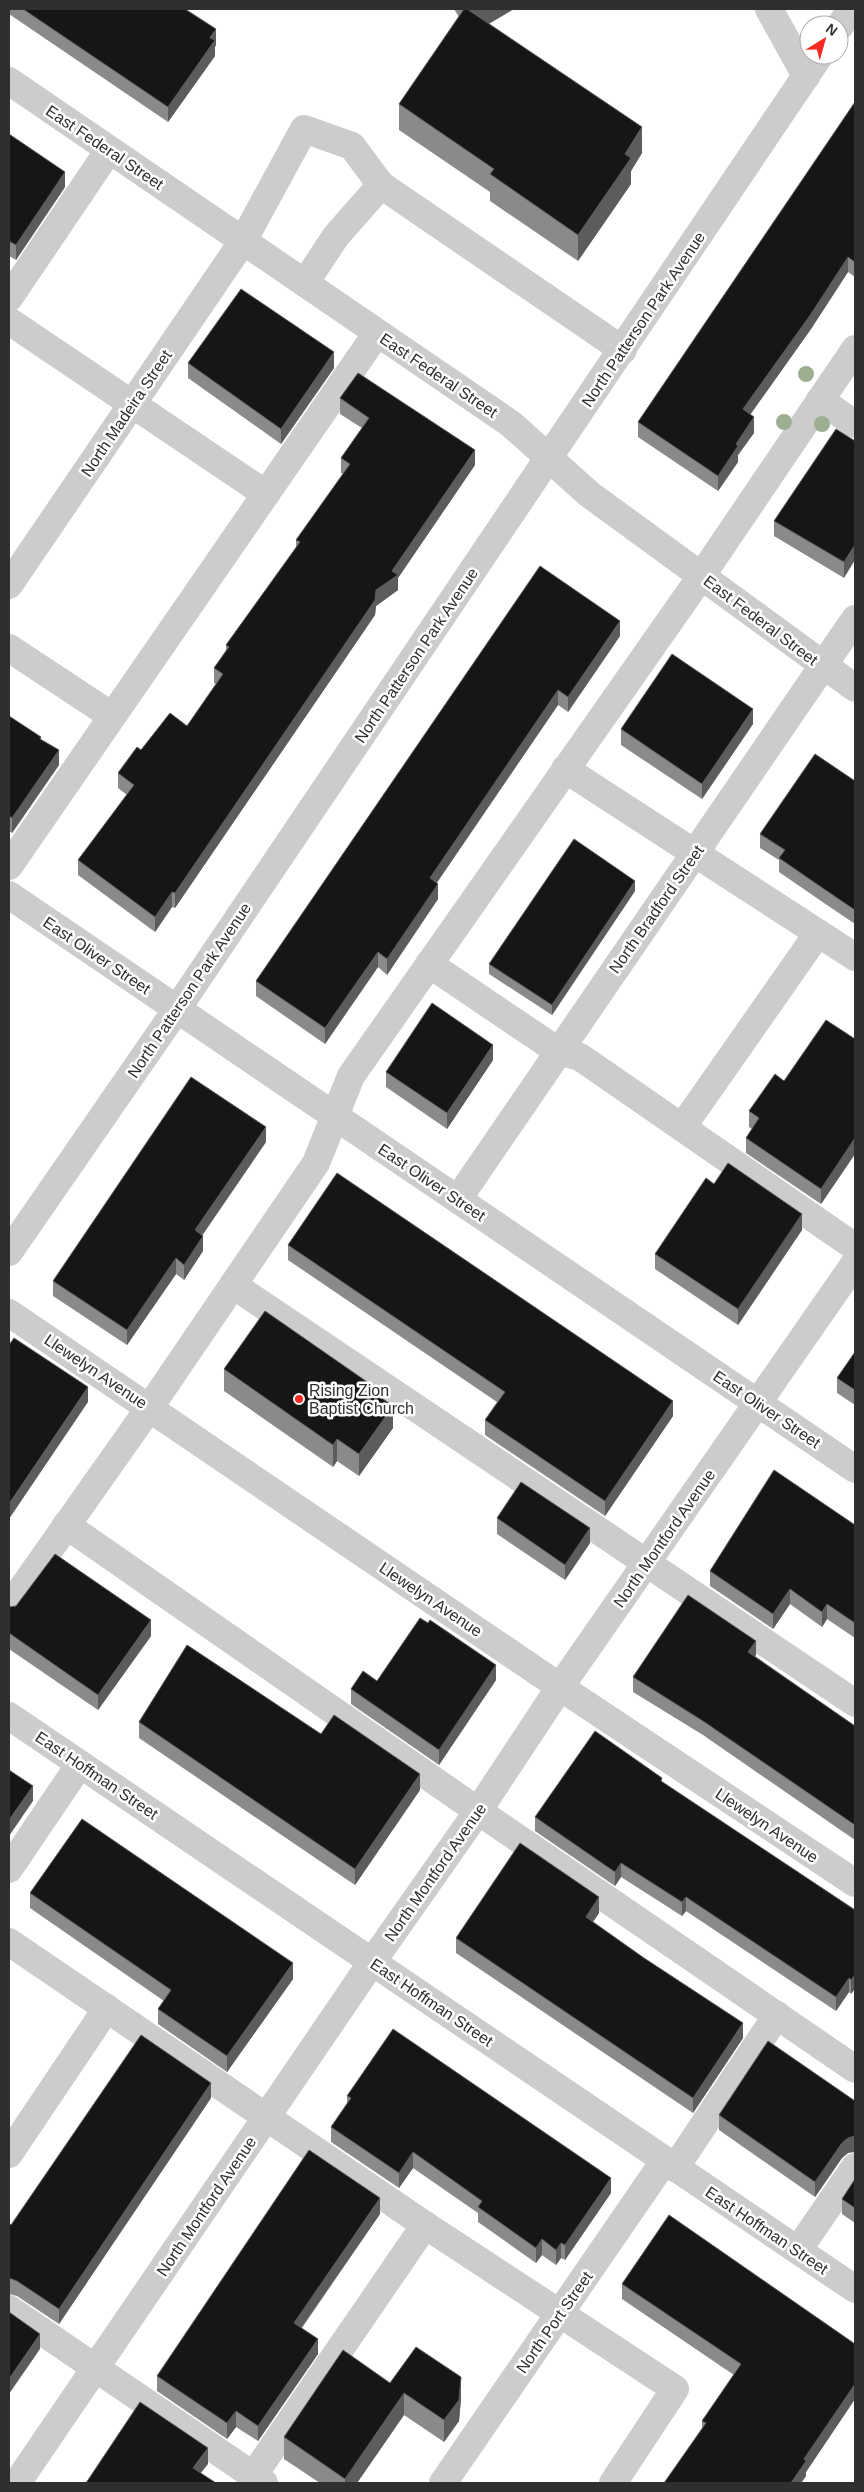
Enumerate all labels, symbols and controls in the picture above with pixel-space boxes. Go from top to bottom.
north arrow [799,15,849,65]
text: N [823,20,841,39]
street label: East Federal Street [43,102,167,193]
street label: North Patterson Park Avenue [579,229,708,410]
street label: East Federal Street [377,330,501,421]
street label: North Madeira Street [78,347,175,480]
street label: North Patterson Park Avenue [352,565,481,746]
street label: East Federal Street [701,572,821,669]
street label: North Bradford Street [606,842,707,976]
street label: North Patterson Park Avenue [125,900,254,1081]
street label: East Oliver Street [40,913,154,998]
street label: East Oliver Street [375,1140,489,1225]
street label: Llewelyn Avenue [41,1331,150,1412]
street label: East Oliver Street [710,1367,824,1452]
place label: Rising Zion Baptist Church [309,1382,414,1417]
marker: Rising Zion Baptist Church [293,1393,305,1405]
street label: North Montford Avenue [610,1466,719,1610]
street label: Llewelyn Avenue [376,1559,485,1640]
street label: East Hoffman Street [32,1728,162,1823]
street label: Llewelyn Avenue [712,1785,821,1866]
street label: North Montford Avenue [381,1800,490,1944]
street label: East Hoffman Street [367,1955,497,2050]
street label: North Montford Avenue [153,2133,259,2279]
street label: East Hoffman Street [702,2183,832,2278]
street label: North Port Street [513,2268,596,2376]

